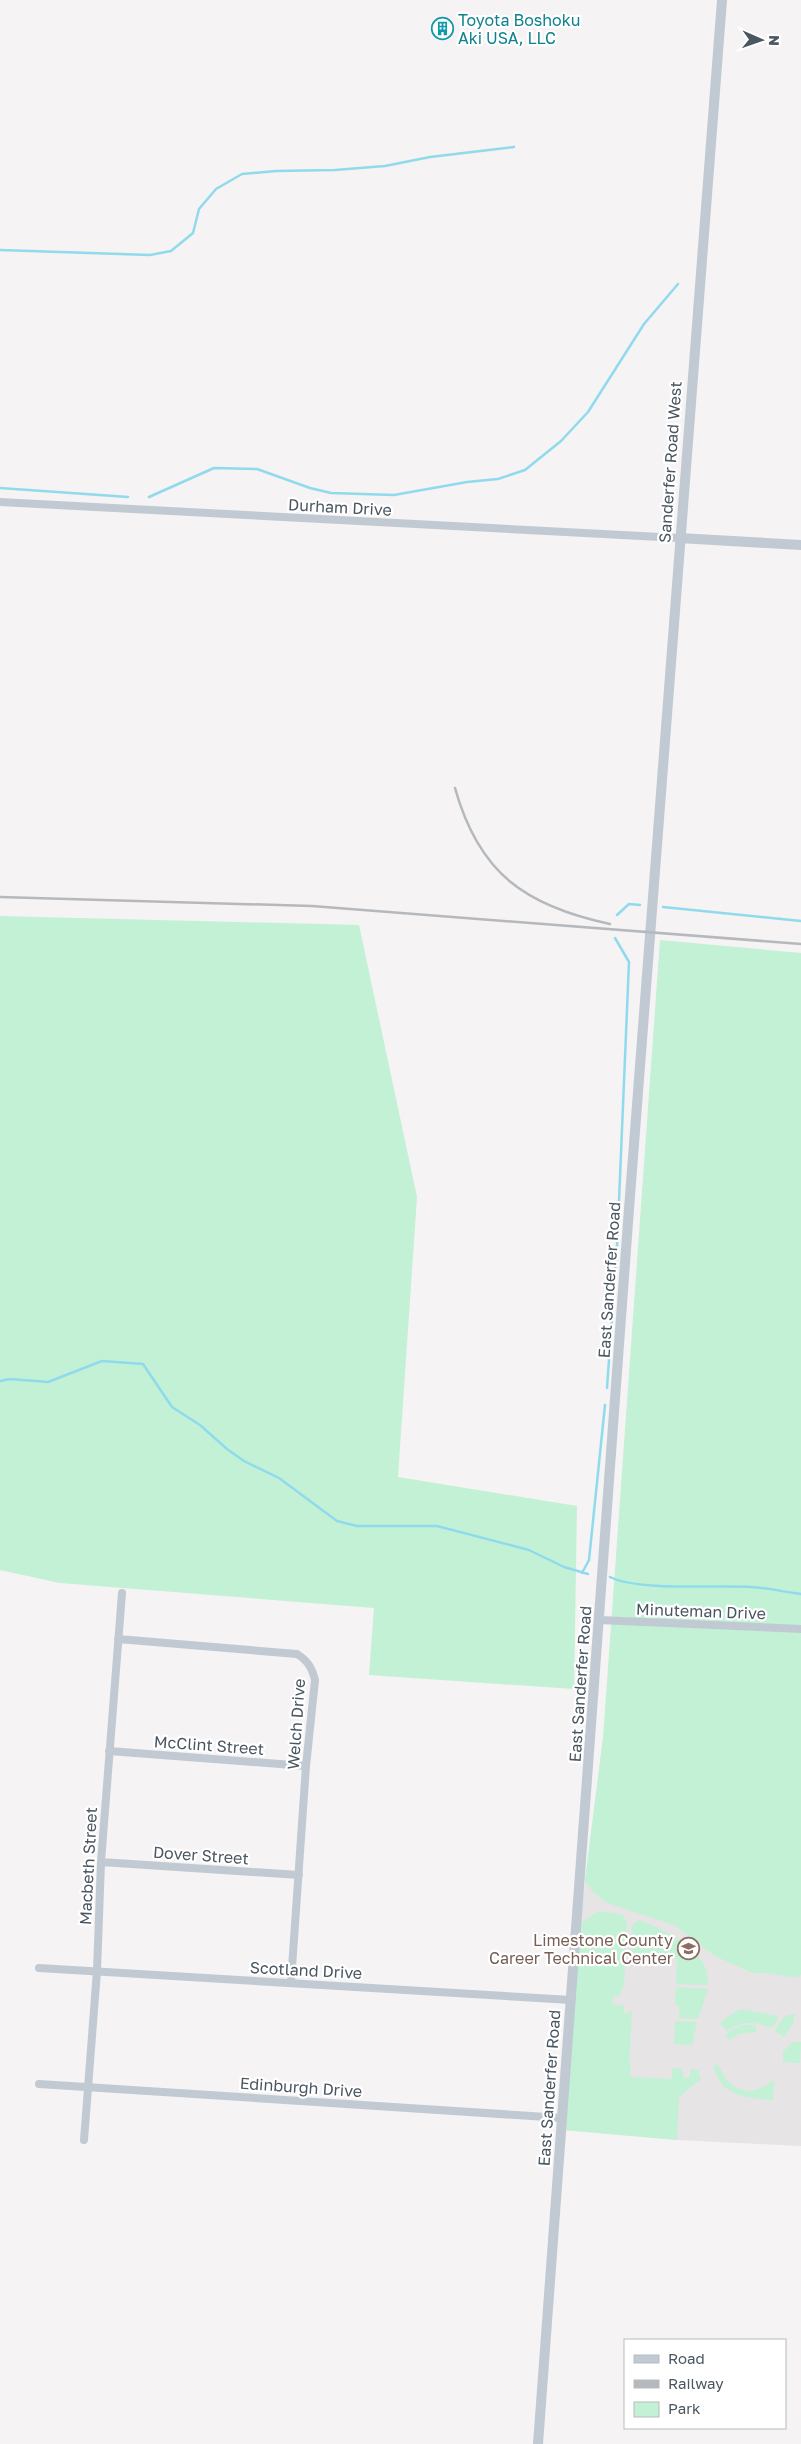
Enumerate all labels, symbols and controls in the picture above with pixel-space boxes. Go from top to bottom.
place label: Toyota Boshoku Aki USA, LLC [458,10,580,48]
north arrow [736,15,786,65]
building icon: Toyota Boshoku Aki USA, LLC [430,17,454,41]
text: N [766,35,783,46]
street label: Sanderfer Road West [654,380,686,544]
street label: Durham Drive [288,494,392,520]
street label: East Sanderfer Road [594,1201,624,1359]
street label: Minuteman Drive [636,1599,766,1623]
street label: East Sanderfer Road [565,1605,595,1763]
street label: Welch Drive [283,1678,309,1770]
street label: McClint Street [153,1731,265,1759]
street label: Macbeth Street [75,1806,101,1926]
street label: Dover Street [152,1842,250,1868]
place label: Limestone County Career Technical Center [489,1930,673,1968]
school or university icon: Limestone County Career Technical Center [677,1937,701,1961]
street label: Scotland Drive [249,1957,363,1983]
street label: East Sanderfer Road [534,2009,564,2167]
street label: Edinburgh Drive [239,2073,363,2101]
legend [624,2339,786,2429]
text: Road [668,2349,705,2367]
text: Railway [668,2374,724,2392]
text: Park [668,2399,701,2417]

